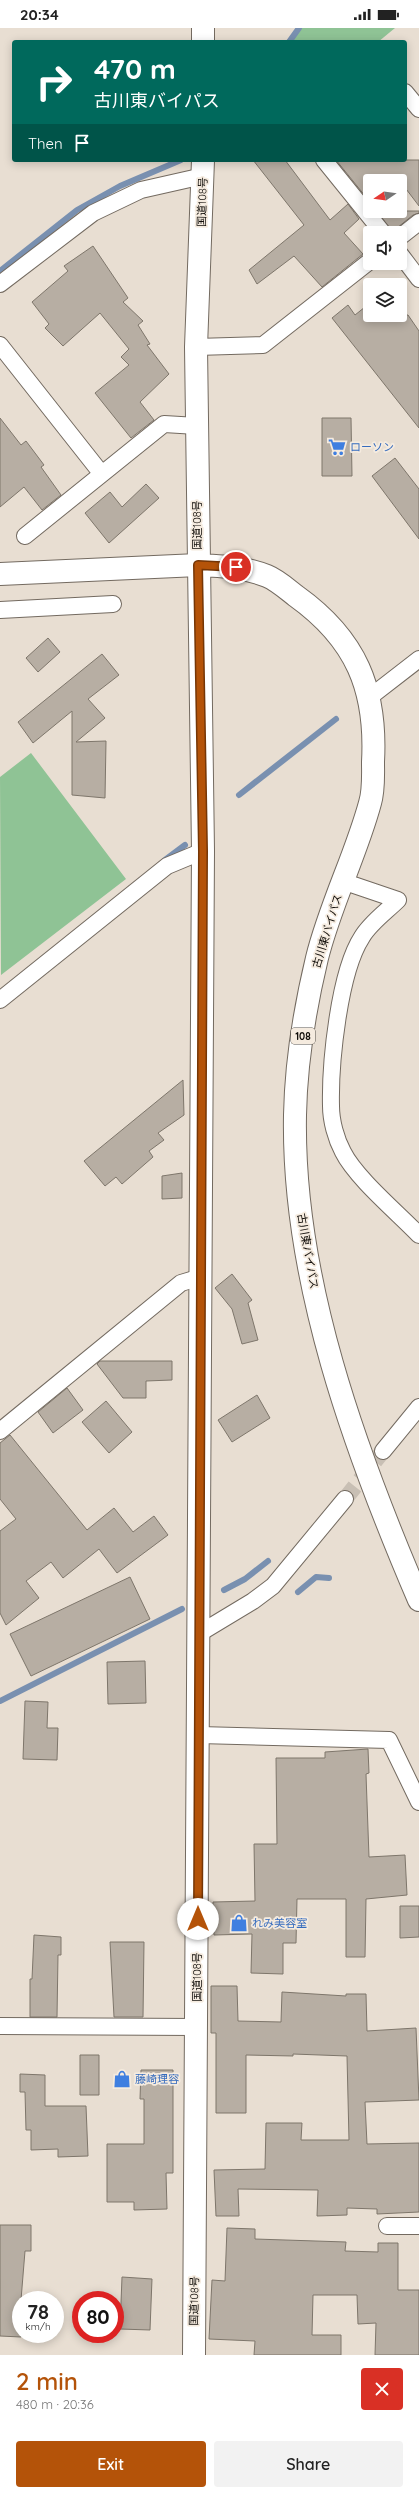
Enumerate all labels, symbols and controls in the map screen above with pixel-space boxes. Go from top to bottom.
text: 20:34 [20,5,59,24]
text: 470 m [94,51,176,86]
icon: right [28,56,80,108]
text: 古川東バイパス [94,89,220,112]
icon: arrive [71,132,93,154]
text: Then [28,134,63,153]
north arrow [363,174,407,218]
map controls [363,174,407,322]
street label: 国道108号 [194,177,210,227]
button: sound [363,226,407,270]
button: layers [363,278,407,322]
supermarket icon: ローソン [327,437,347,457]
place label: ローソン [350,440,394,454]
street label: 国道108号 [190,500,204,550]
pin [219,550,253,584]
icon: arrive [225,556,247,578]
street label: 古川東バイパス [309,892,345,970]
road number: 108 [291,1028,315,1044]
street label: 古川東バイパス [294,1212,322,1290]
position arrow [177,1898,219,1940]
shop icon: れみ美容室 [229,1913,249,1933]
place label: れみ美容室 [252,1916,307,1930]
street label: 国道108号 [190,1952,204,2002]
shop icon: 藤崎理容 [112,2069,132,2089]
place label: 藤崎理容 [135,2072,179,2086]
street label: 国道108号 [187,2276,201,2326]
speed limit sign: 80 [72,2291,124,2343]
text: 78 [27,2299,49,2324]
text: km/h [25,2320,51,2333]
text: 2 min [16,2366,78,2396]
button: close [361,2368,403,2410]
text: 480 m · 20:36 [16,2396,94,2412]
button: Exit [16,2441,206,2487]
button: Share [214,2441,403,2487]

